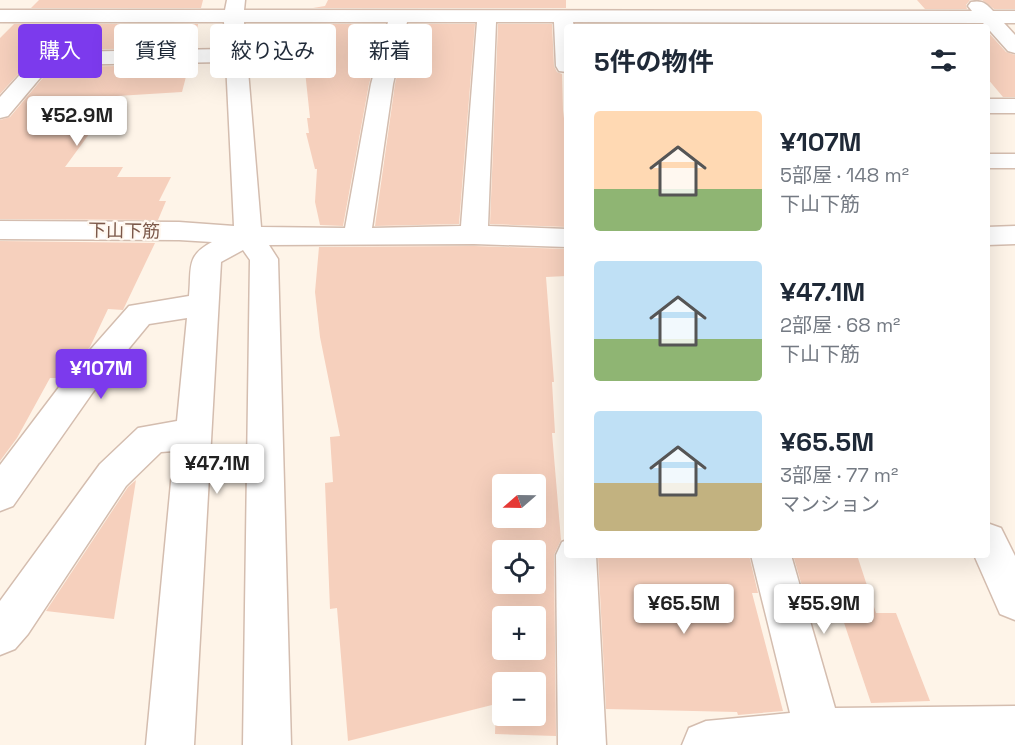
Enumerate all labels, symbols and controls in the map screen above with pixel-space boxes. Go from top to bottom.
chip: 購入 [18,24,102,78]
chip: 賃貸 [114,24,198,78]
chip: 絞り込み [210,24,336,78]
chip: 新着 [348,24,432,78]
icon: filters [927,44,960,77]
text: 5件の物件 [594,45,714,79]
pin: ¥52.9M [28,96,126,147]
text: ¥52.9M [41,102,113,128]
text: ¥107M [780,125,862,159]
icon: home [642,135,714,207]
text: 5部屋 · 148 m² [780,162,909,188]
text: 下山下筋 [780,191,860,217]
street label: 下山下筋 [88,218,160,243]
text: ¥47.1M [780,275,865,309]
icon: home [642,285,714,357]
text: 2部屋 · 68 m² [780,312,900,338]
text: 下山下筋 [780,341,860,367]
pin: ¥107M [59,349,143,400]
text: ¥107M [70,355,132,381]
text: ¥65.5M [780,425,874,459]
icon: home [642,435,714,507]
pin: ¥47.1M [168,444,266,495]
text: ¥47.1M [184,450,250,476]
text: 3部屋 · 77 m² [780,462,898,488]
north arrow [492,474,546,528]
map controls [492,474,546,726]
text: マンション [780,491,880,517]
button: locate [492,540,546,594]
pin: ¥65.5M [635,584,733,635]
pin: ¥55.9M [775,584,873,635]
text: ¥65.5M [648,590,720,616]
text: ¥55.9M [788,590,860,616]
button: + [492,606,546,660]
button: − [492,672,546,726]

